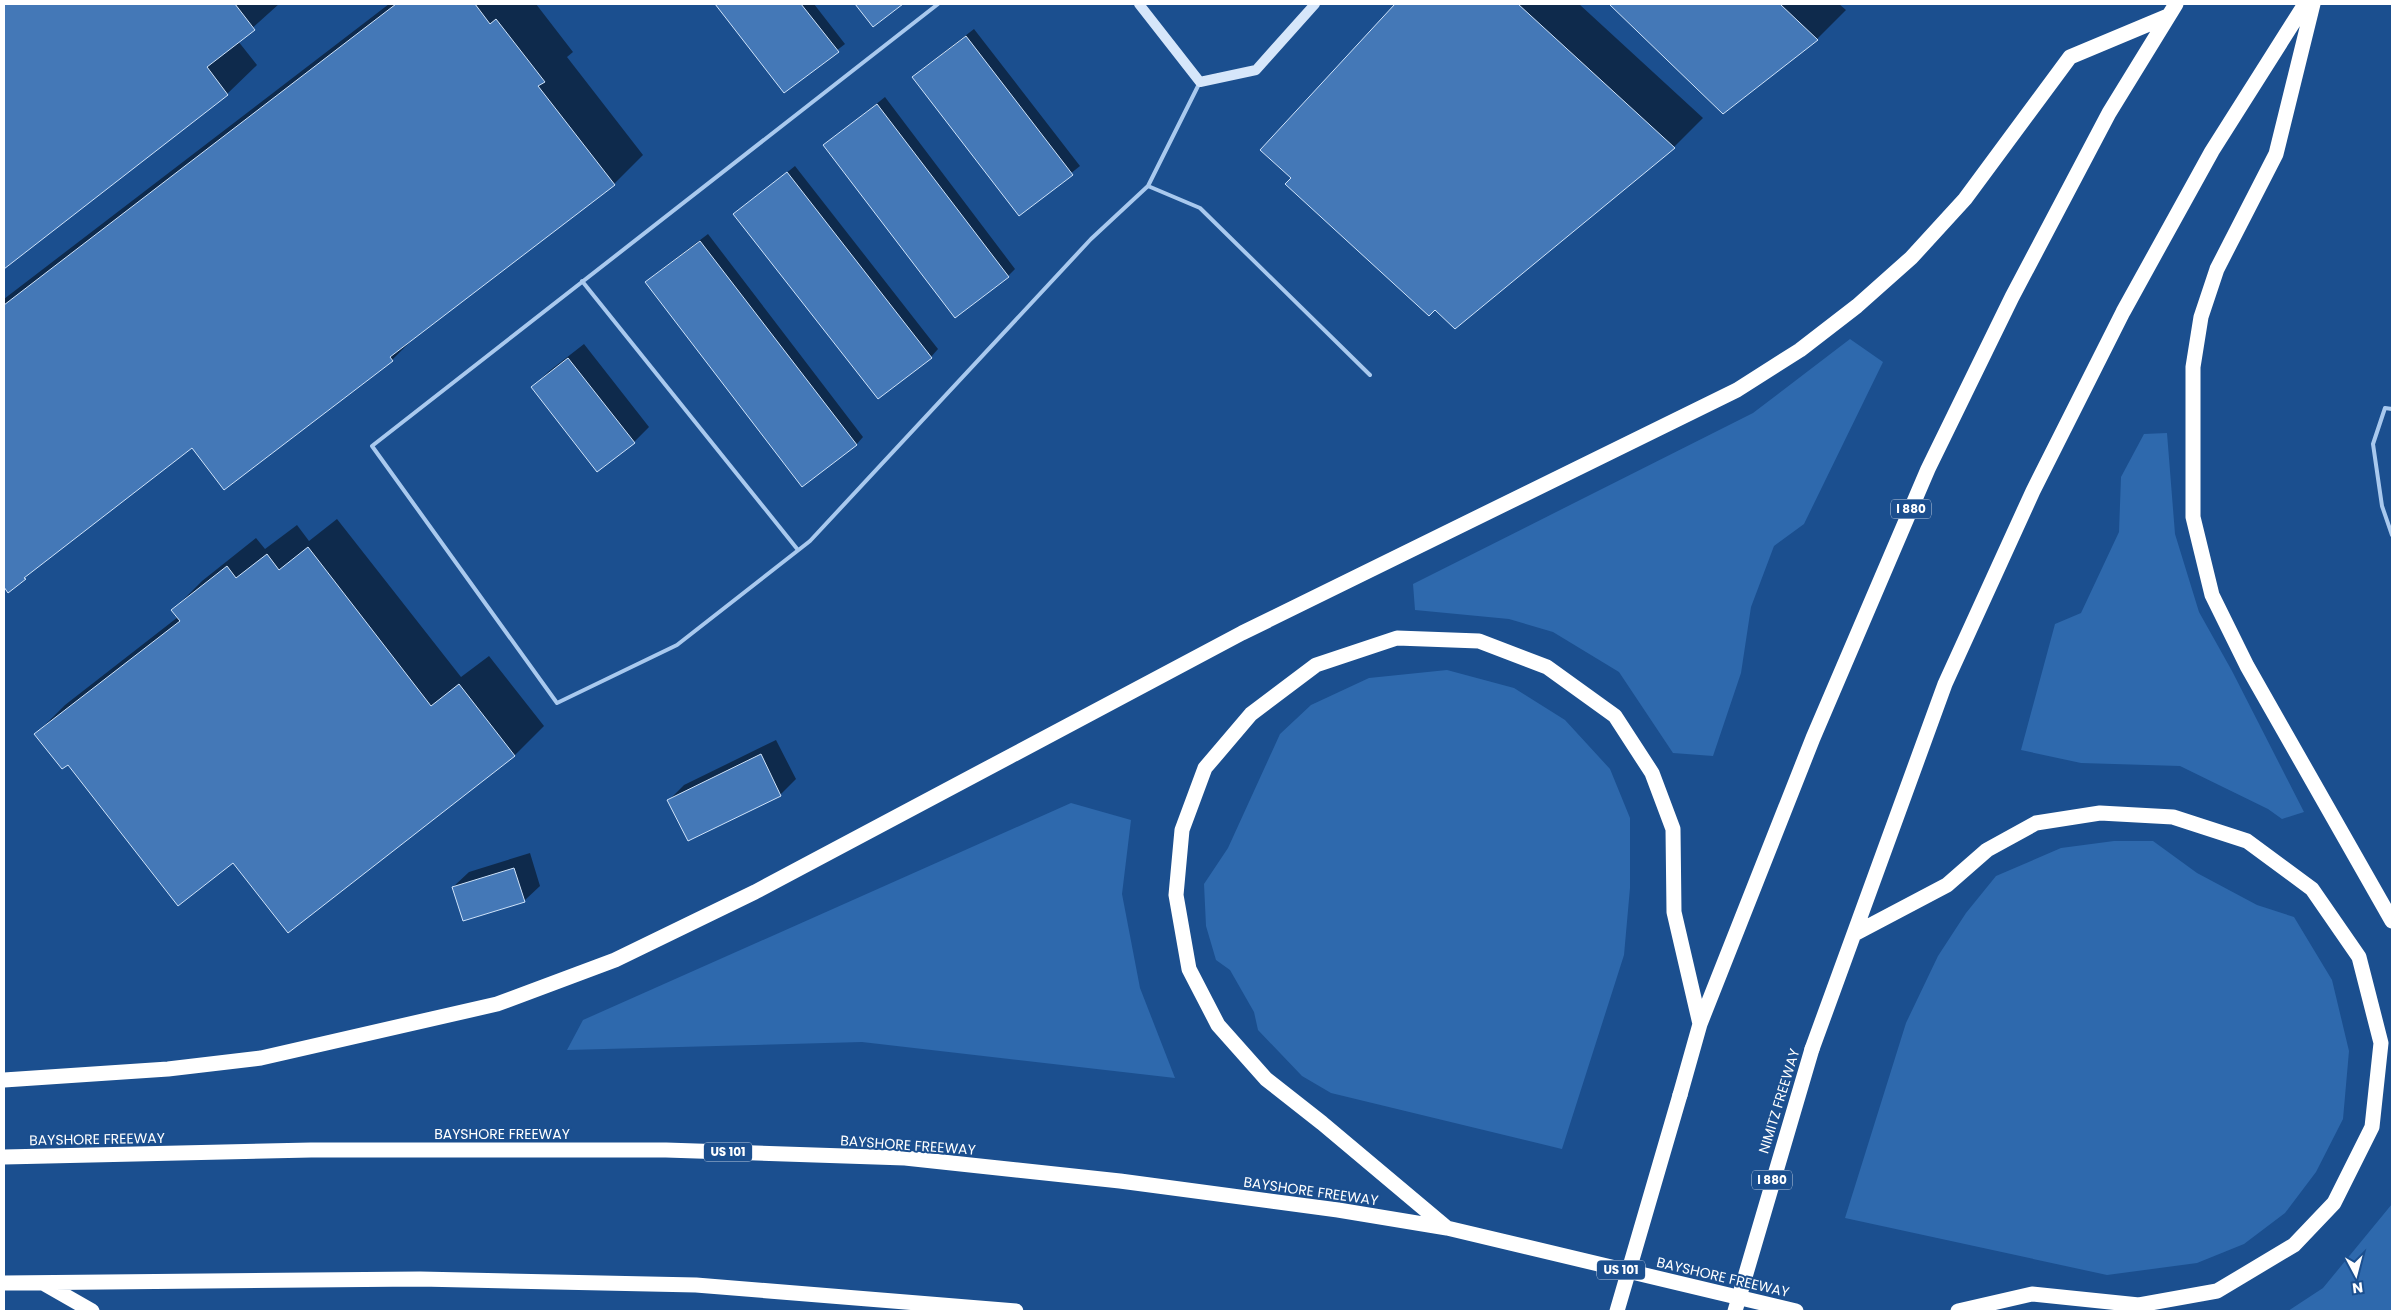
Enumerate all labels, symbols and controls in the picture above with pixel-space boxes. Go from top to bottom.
road number: I 880 [1891,499,1931,518]
street label: NIMITZ FREEWAY [1754,1046,1804,1156]
street label: BAYSHORE FREEWAY [434,1124,570,1144]
street label: BAYSHORE FREEWAY [29,1128,165,1150]
street label: BAYSHORE FREEWAY [840,1130,976,1160]
road number: US 101 [704,1142,752,1162]
road number: I 880 [1752,1170,1792,1190]
street label: BAYSHORE FREEWAY [1242,1172,1380,1210]
north arrow [2331,1250,2381,1300]
street label: BAYSHORE FREEWAY [1655,1252,1791,1302]
road number: US 101 [1597,1260,1645,1280]
text: N [2351,1277,2364,1298]

